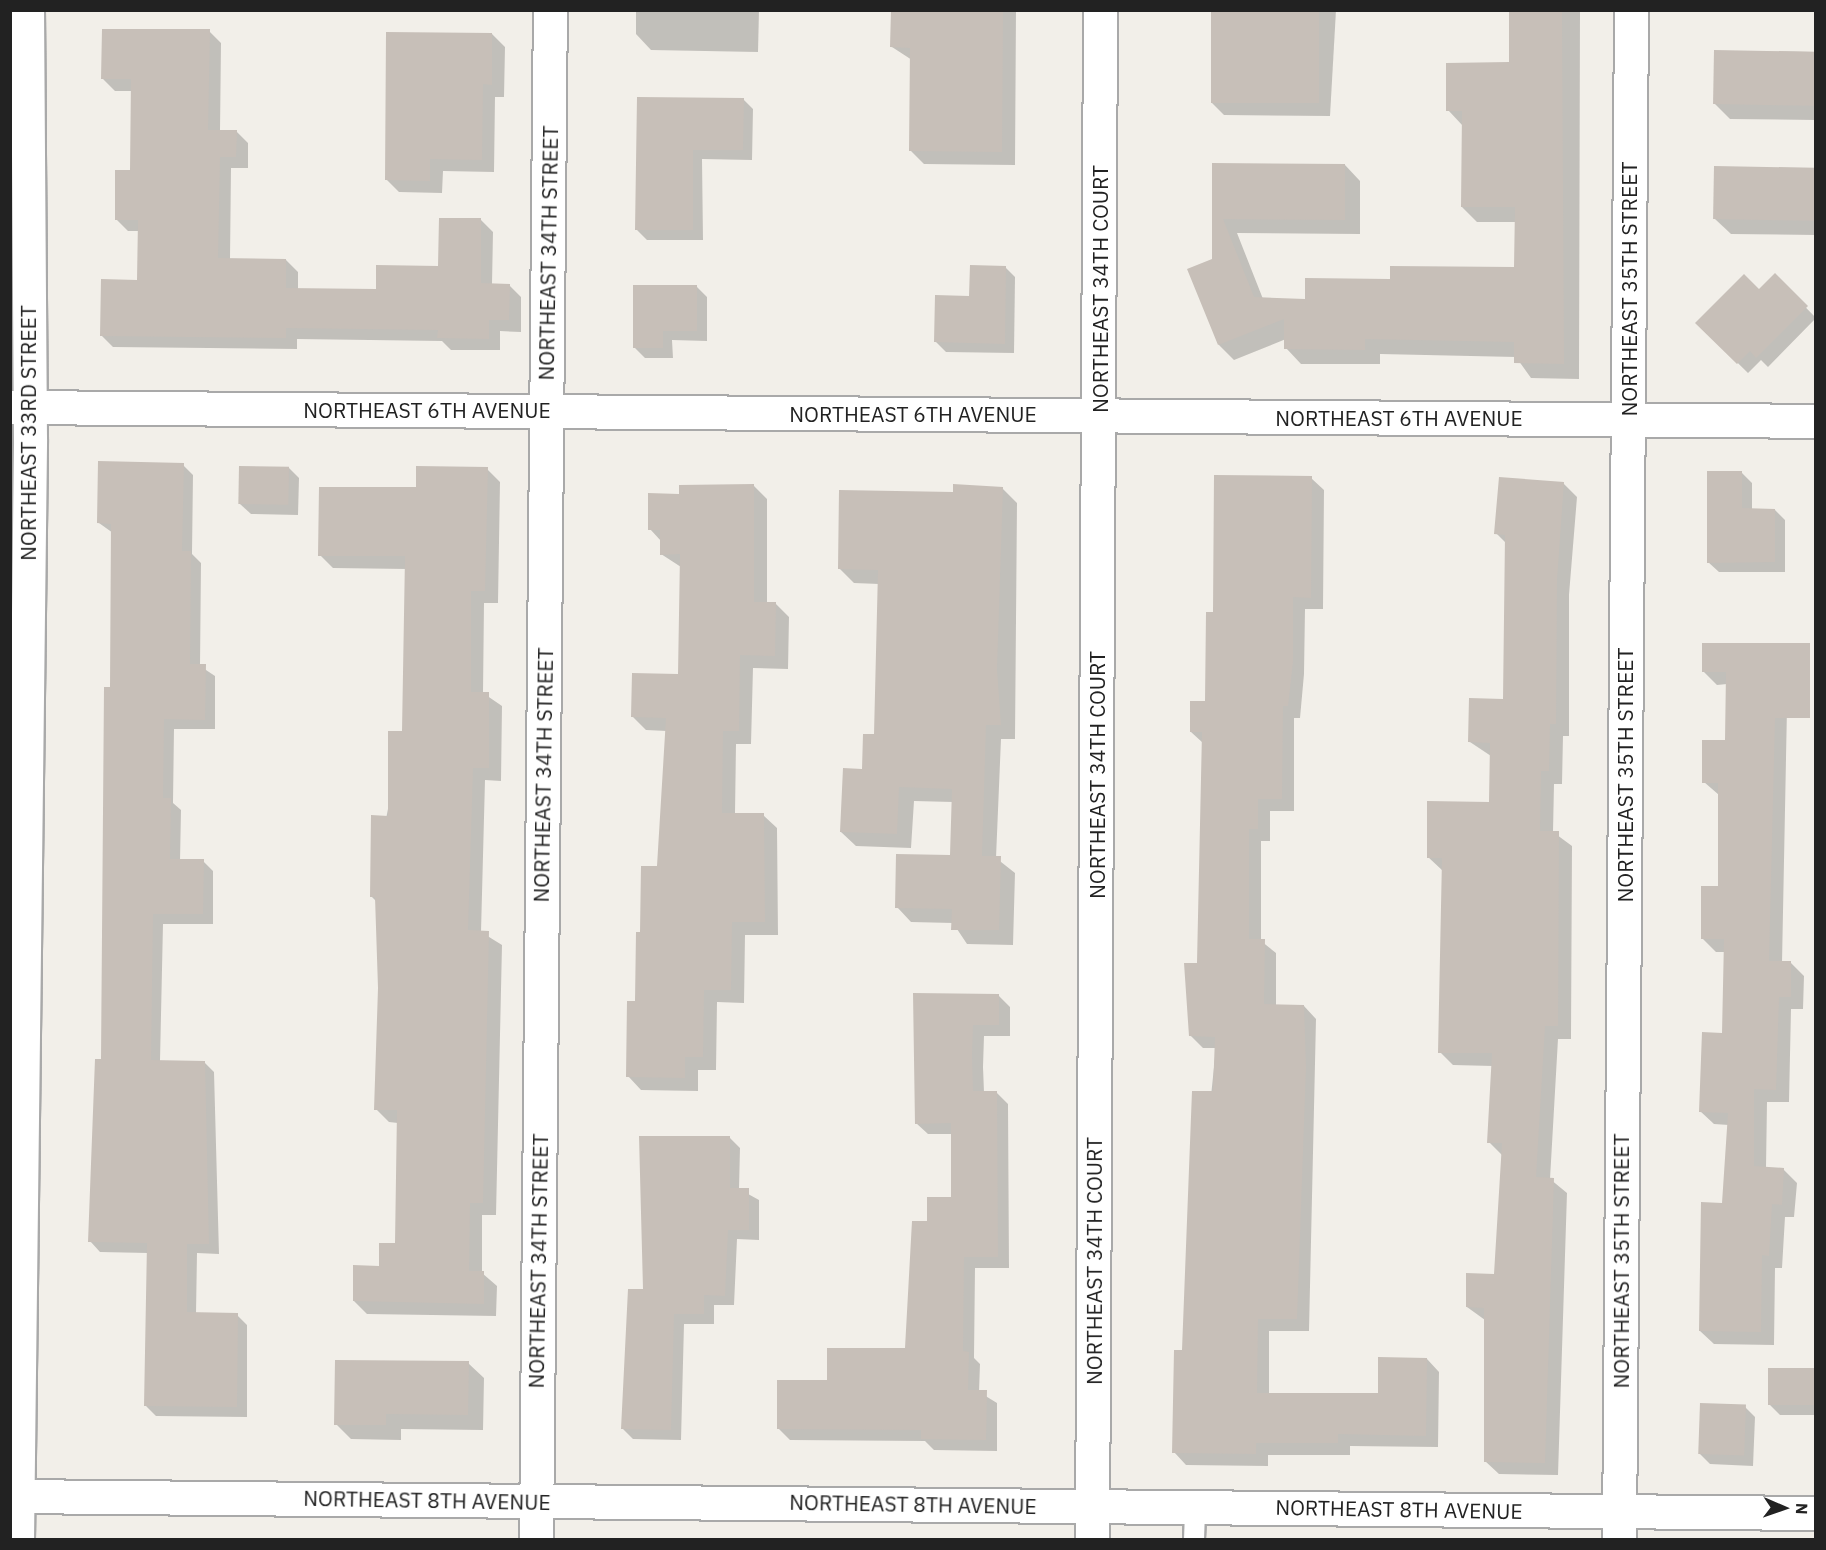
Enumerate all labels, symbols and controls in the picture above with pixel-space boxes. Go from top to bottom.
street label: NORTHEAST 34TH STREET [533,125,563,381]
street label: NORTHEAST 35TH STREET [1616,161,1642,417]
street label: NORTHEAST 34TH COURT [1087,165,1113,413]
street label: NORTHEAST 33RD STREET [15,305,41,561]
street label: NORTHEAST 6TH AVENUE [303,397,551,423]
street label: NORTHEAST 6TH AVENUE [789,401,1037,427]
street label: NORTHEAST 6TH AVENUE [1275,405,1523,431]
street label: NORTHEAST 34TH STREET [528,647,558,903]
street label: NORTHEAST 35TH STREET [1612,647,1638,903]
street label: NORTHEAST 34TH COURT [1084,651,1110,899]
street label: NORTHEAST 34TH STREET [523,1133,553,1389]
street label: NORTHEAST 35TH STREET [1608,1133,1634,1389]
street label: NORTHEAST 34TH COURT [1081,1137,1107,1385]
north arrow [1754,1478,1814,1538]
street label: NORTHEAST 8TH AVENUE [303,1485,551,1515]
street label: NORTHEAST 8TH AVENUE [789,1489,1037,1519]
street label: NORTHEAST 8TH AVENUE [1275,1494,1523,1524]
text: N [1792,1502,1812,1515]

